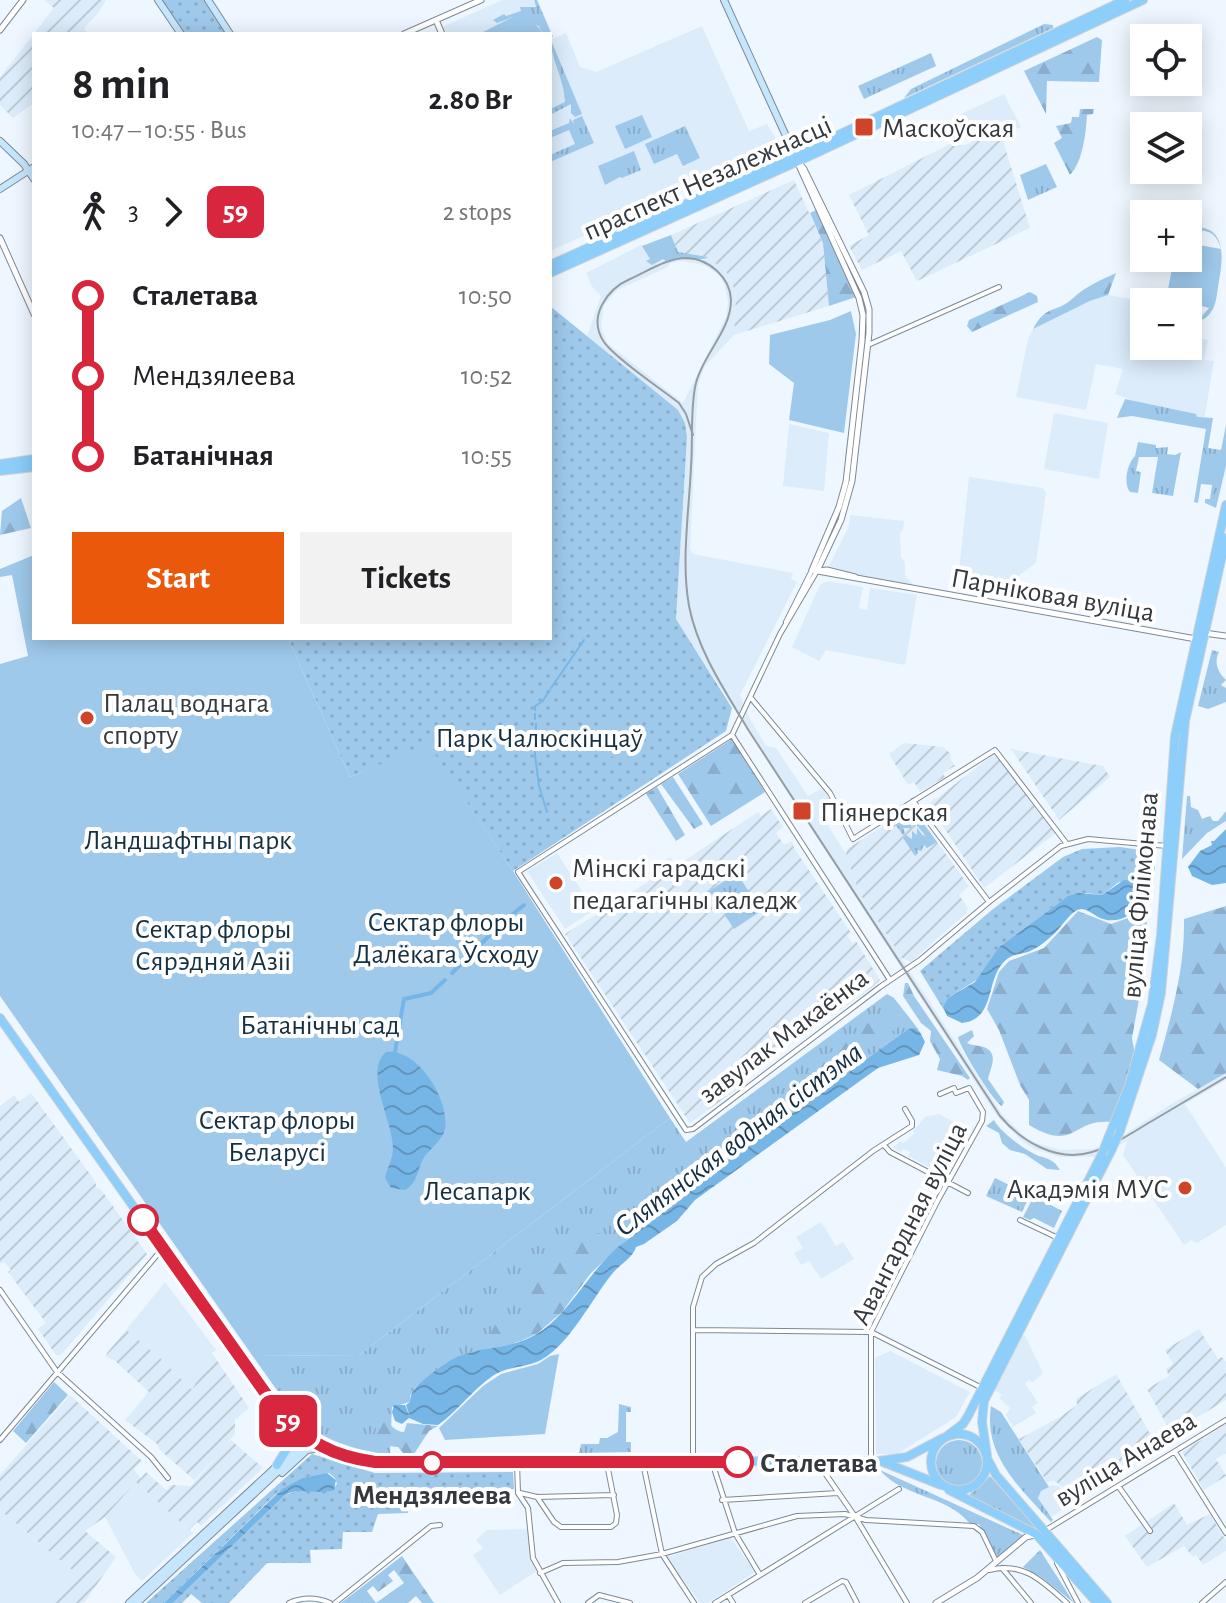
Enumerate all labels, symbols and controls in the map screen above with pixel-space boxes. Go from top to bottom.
map controls [1130,24,1202,360]
button: locate [1130,24,1202,96]
text: 8 min [72,63,171,107]
text: 2.80 Br [428,85,512,115]
street label: праспект Незалежнасці [580,111,836,246]
button: layers [1130,112,1202,184]
place label: Маскоўская [882,115,1015,143]
marker: Маскоўская [853,116,875,138]
text: 10:47 – 10:55 · Bus [72,117,247,143]
icon: walk [72,190,116,234]
icon: forward [151,190,195,234]
text: 59 [223,198,248,226]
text: 3 [128,199,139,225]
text: 2 stops [443,199,512,225]
button: + [1130,200,1202,272]
text: Сталетава [132,281,258,311]
text: 10:50 [459,283,512,309]
button: − [1130,288,1202,360]
text: Мендзялеева [132,361,296,391]
text: 10:52 [461,363,512,389]
text: Батанічная [132,441,274,471]
text: 10:55 [462,443,512,469]
button: Start [72,532,284,624]
button: Tickets [300,532,512,624]
street label: Парніковая вуліца [949,564,1157,628]
place label: Палац воднага спорту [103,690,269,750]
marker: Палац воднага спорту [78,709,96,727]
park label: Парк Чалюскінцаў [435,725,643,753]
street label: вуліца Філімонава [1118,791,1164,999]
place label: Піянерская [820,799,948,827]
marker: Піянерская [791,800,813,822]
park label: Ландшафтны парк [84,827,292,855]
place label: Мінскі гарадскі педагагічны каледж [572,855,797,915]
marker: Мінскі гарадскі педагагічны каледж [547,874,565,892]
park label: Сектар флоры Далёкага Ўсходу [353,909,539,969]
park label: Сектар флоры Сярэдняй Азіі [134,916,292,976]
street label: завулак Макаёнка [694,964,874,1109]
park label: Батанічны сад [240,1012,400,1040]
water label: Сляпянская водная сістэма [609,1037,868,1243]
park label: Сектар флоры Беларусі [198,1107,356,1167]
street label: Авангардная вуліца [847,1118,973,1330]
place label: Акадэмія МУС [1007,1176,1169,1204]
park label: Лесапарк [424,1178,530,1206]
marker: Акадэмія МУС [1176,1179,1194,1197]
unlabelled marker [128,1205,158,1235]
line badge: 59 [252,1395,324,1447]
text: 59 [275,1407,301,1435]
street label: вуліца Анаева [1051,1407,1201,1513]
marker: Сталетава [723,1447,753,1477]
place label: Сталетава [760,1450,878,1478]
marker: Мендзялеева [421,1452,443,1474]
place label: Мендзялеева [352,1482,512,1510]

